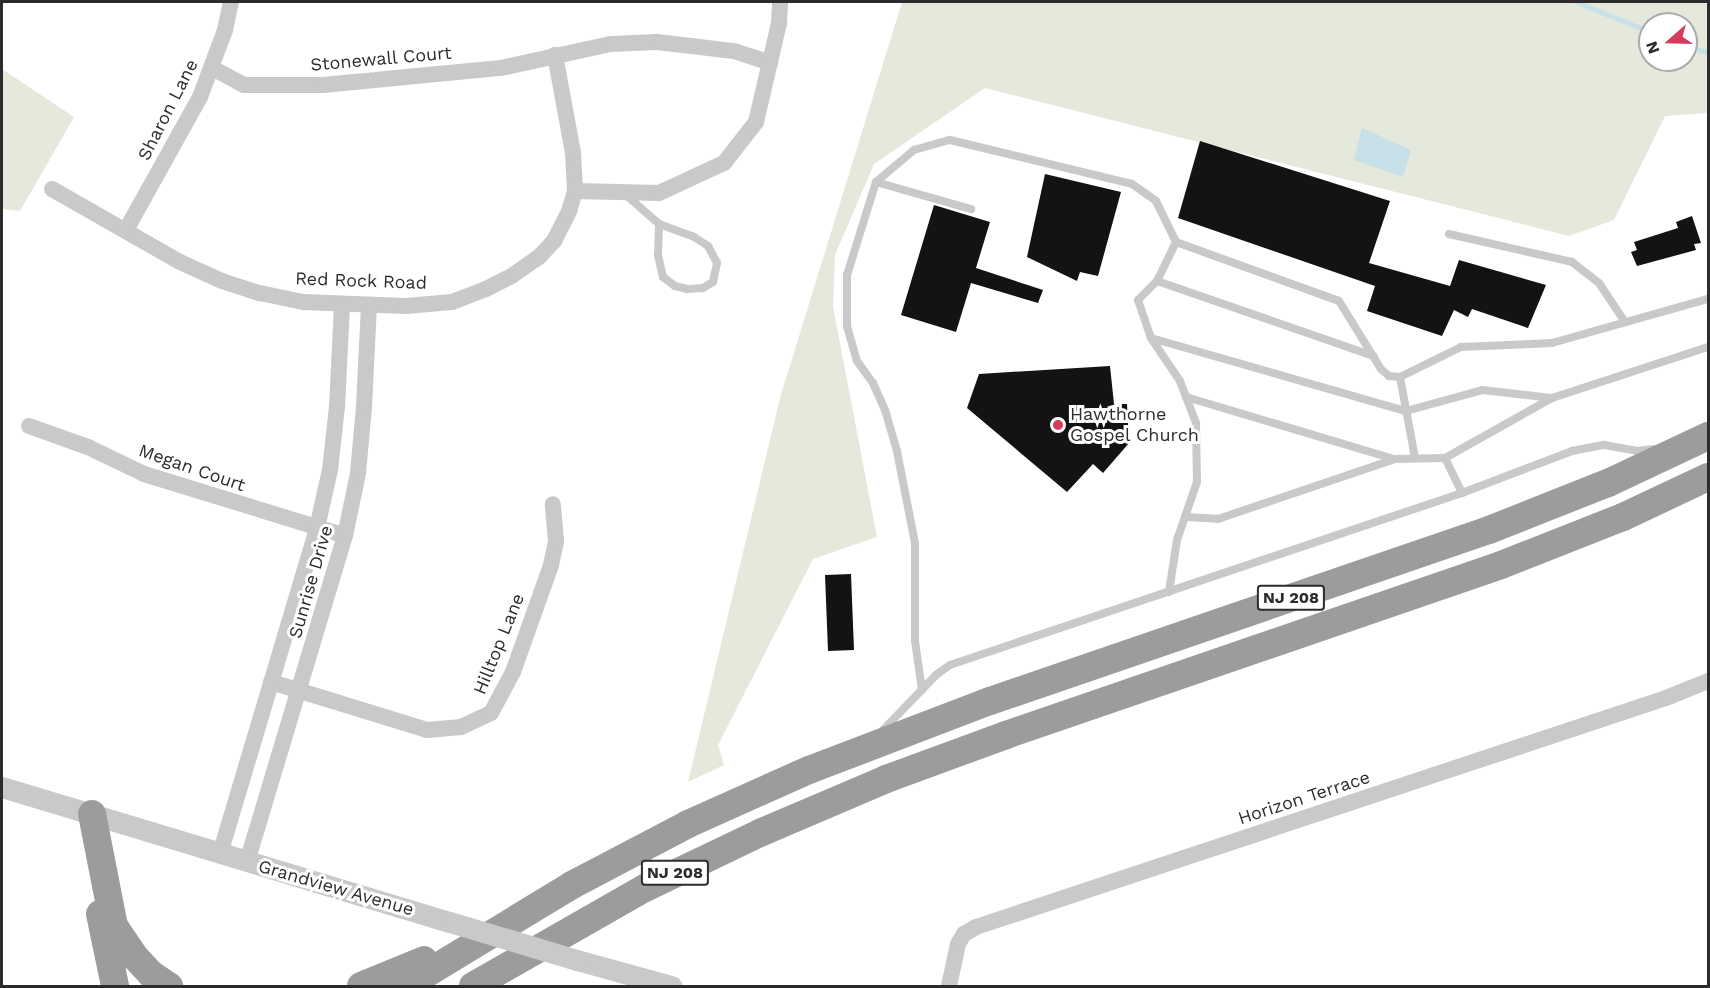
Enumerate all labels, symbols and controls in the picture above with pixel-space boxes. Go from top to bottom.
north arrow [1638,12,1698,72]
text: N [1642,39,1663,56]
street label: Stonewall Court [309,42,453,76]
street label: Sharon Lane [133,56,203,164]
street label: Red Rock Road [295,268,427,294]
place label: Hawthorne Gospel Church [1070,404,1200,446]
marker: Hawthorne Gospel Church [1051,418,1065,432]
street label: Megan Court [136,440,248,496]
street label: Sunrise Drive [285,523,337,641]
road number: NJ 208 [1256,585,1326,611]
street label: Hilltop Lane [469,590,529,698]
street label: Horizon Terrace [1235,766,1373,830]
street label: Grandview Avenue [255,855,417,921]
road number: NJ 208 [640,860,710,886]

